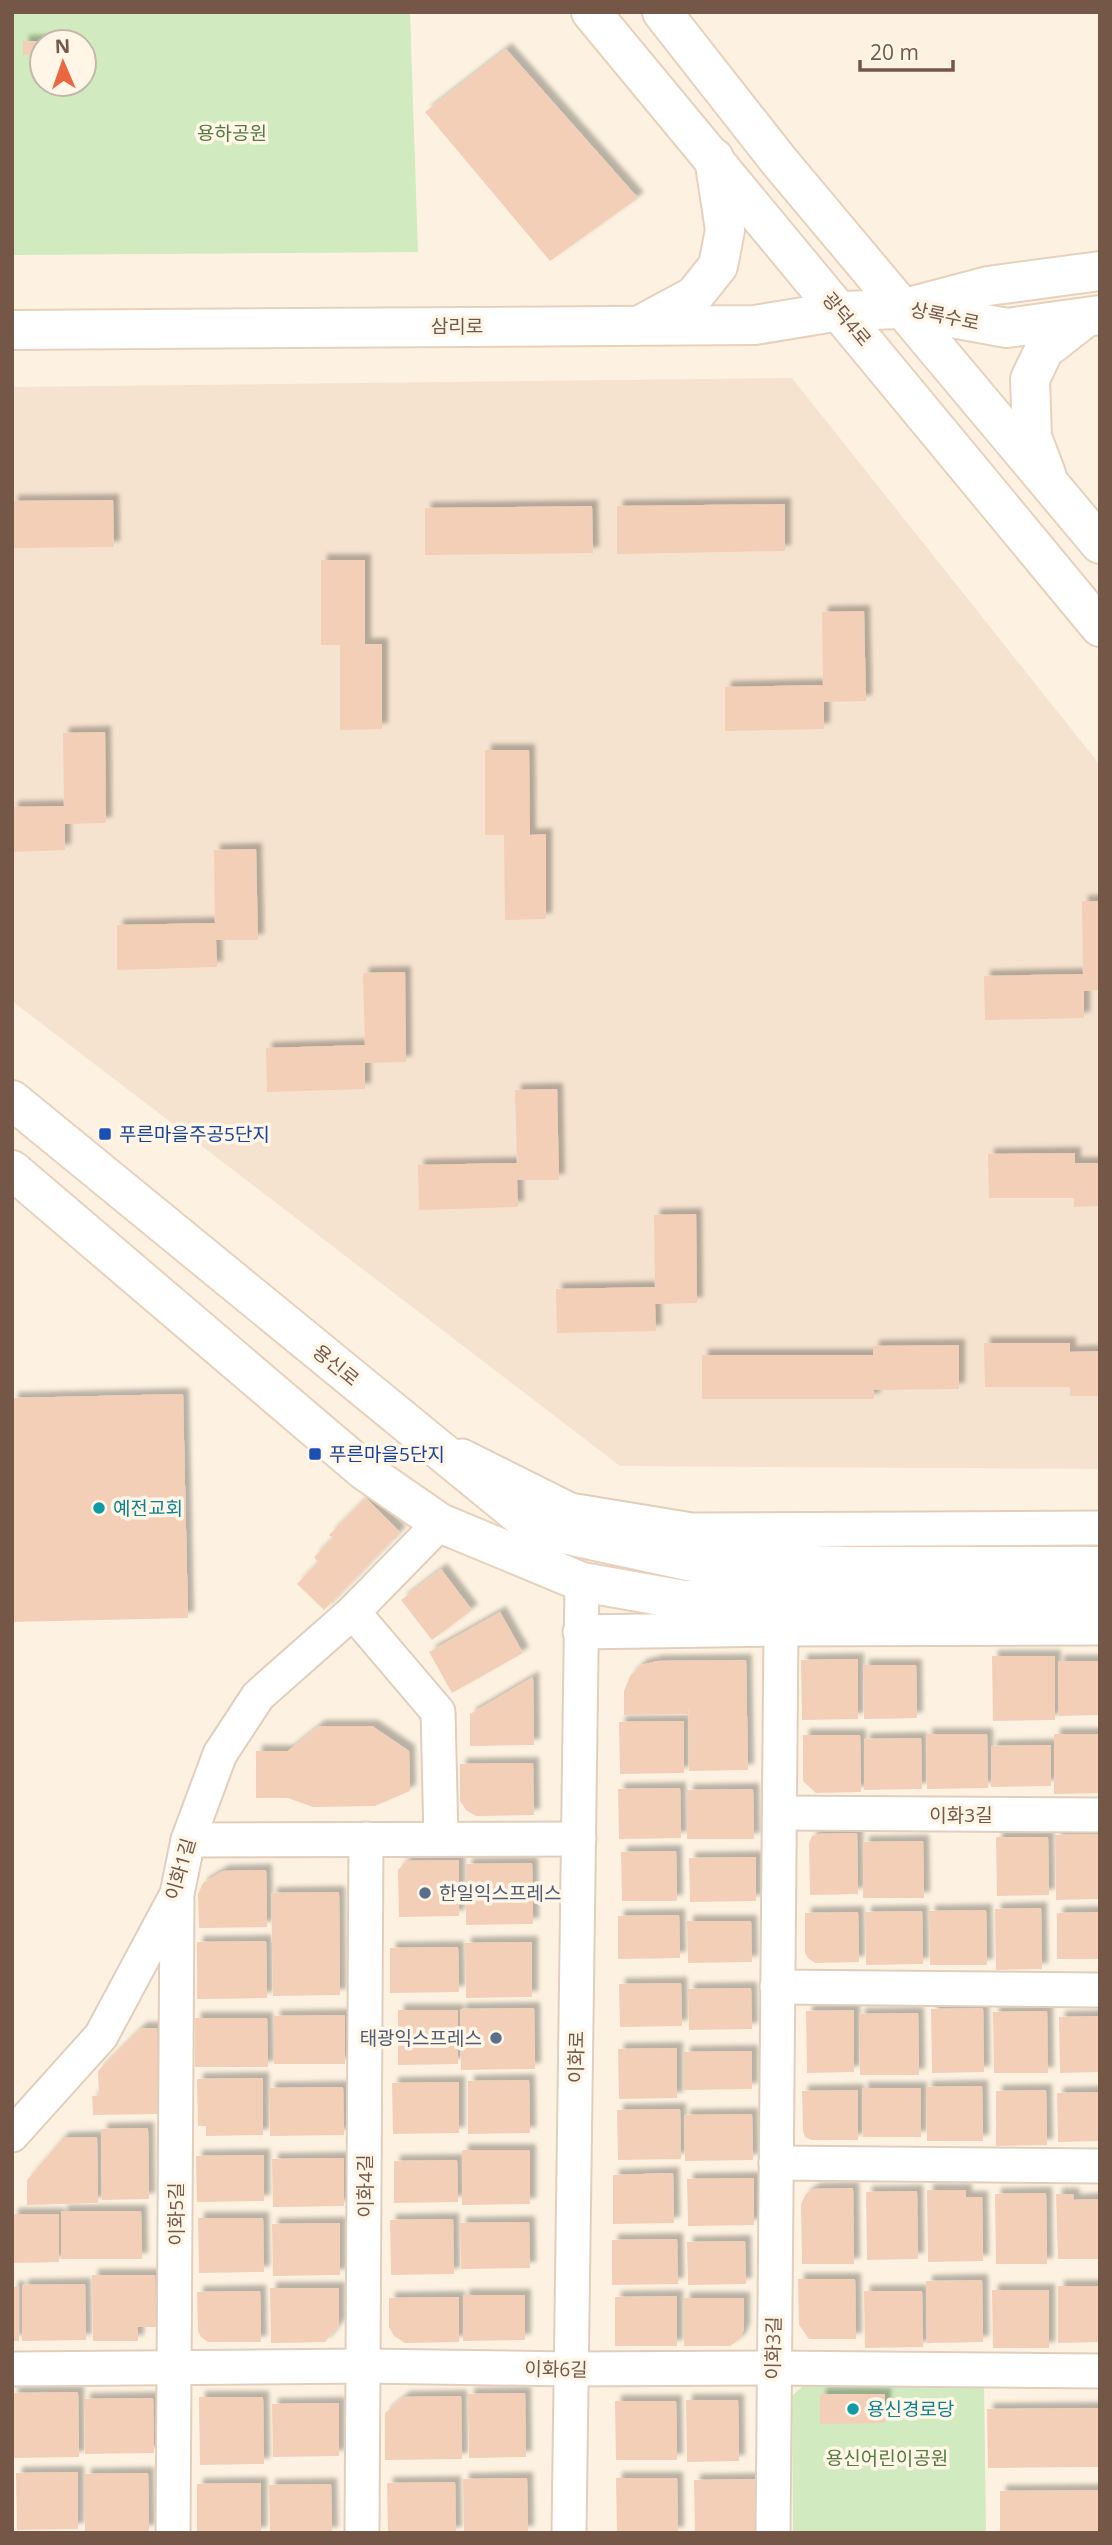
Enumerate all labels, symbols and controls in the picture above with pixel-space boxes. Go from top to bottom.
north arrow [28,28,98,98]
scale bar [860,28,953,72]
text: N [54,33,71,59]
text: 20 m [870,38,919,66]
park label: 용하공원 [197,120,267,146]
street label: 광덕4로 [817,286,877,352]
street label: 상록수로 [908,296,982,336]
street label: 삼리로 [431,313,483,339]
place label: 푸른마을주공5단지 [119,1121,270,1147]
marker: 푸른마을주공5단지 [97,1126,113,1142]
street label: 용신로 [307,1338,365,1392]
place label: 푸른마을5단지 [329,1441,445,1467]
marker: 푸른마을5단지 [307,1446,323,1462]
place label: 예전교회 [113,1495,183,1521]
marker: 예전교회 [91,1500,107,1516]
street label: 이화3길 [929,1802,993,1828]
street label: 이화1길 [159,1835,201,1903]
place label: 한일익스프레스 [439,1880,561,1906]
marker: 한일익스프레스 [417,1885,433,1901]
place label: 태광익스프레스 [360,2025,482,2051]
marker: 태광익스프레스 [488,2030,504,2046]
street label: 이화로 [563,2031,589,2083]
street label: 이화4길 [352,2154,378,2218]
street label: 이화5길 [163,2182,189,2246]
street label: 이화3길 [759,2316,787,2380]
street label: 이화6길 [524,2355,588,2383]
place label: 용신경로당 [867,2396,954,2422]
marker: 용신경로당 [845,2401,861,2417]
park label: 용신어린이공원 [826,2445,948,2471]

